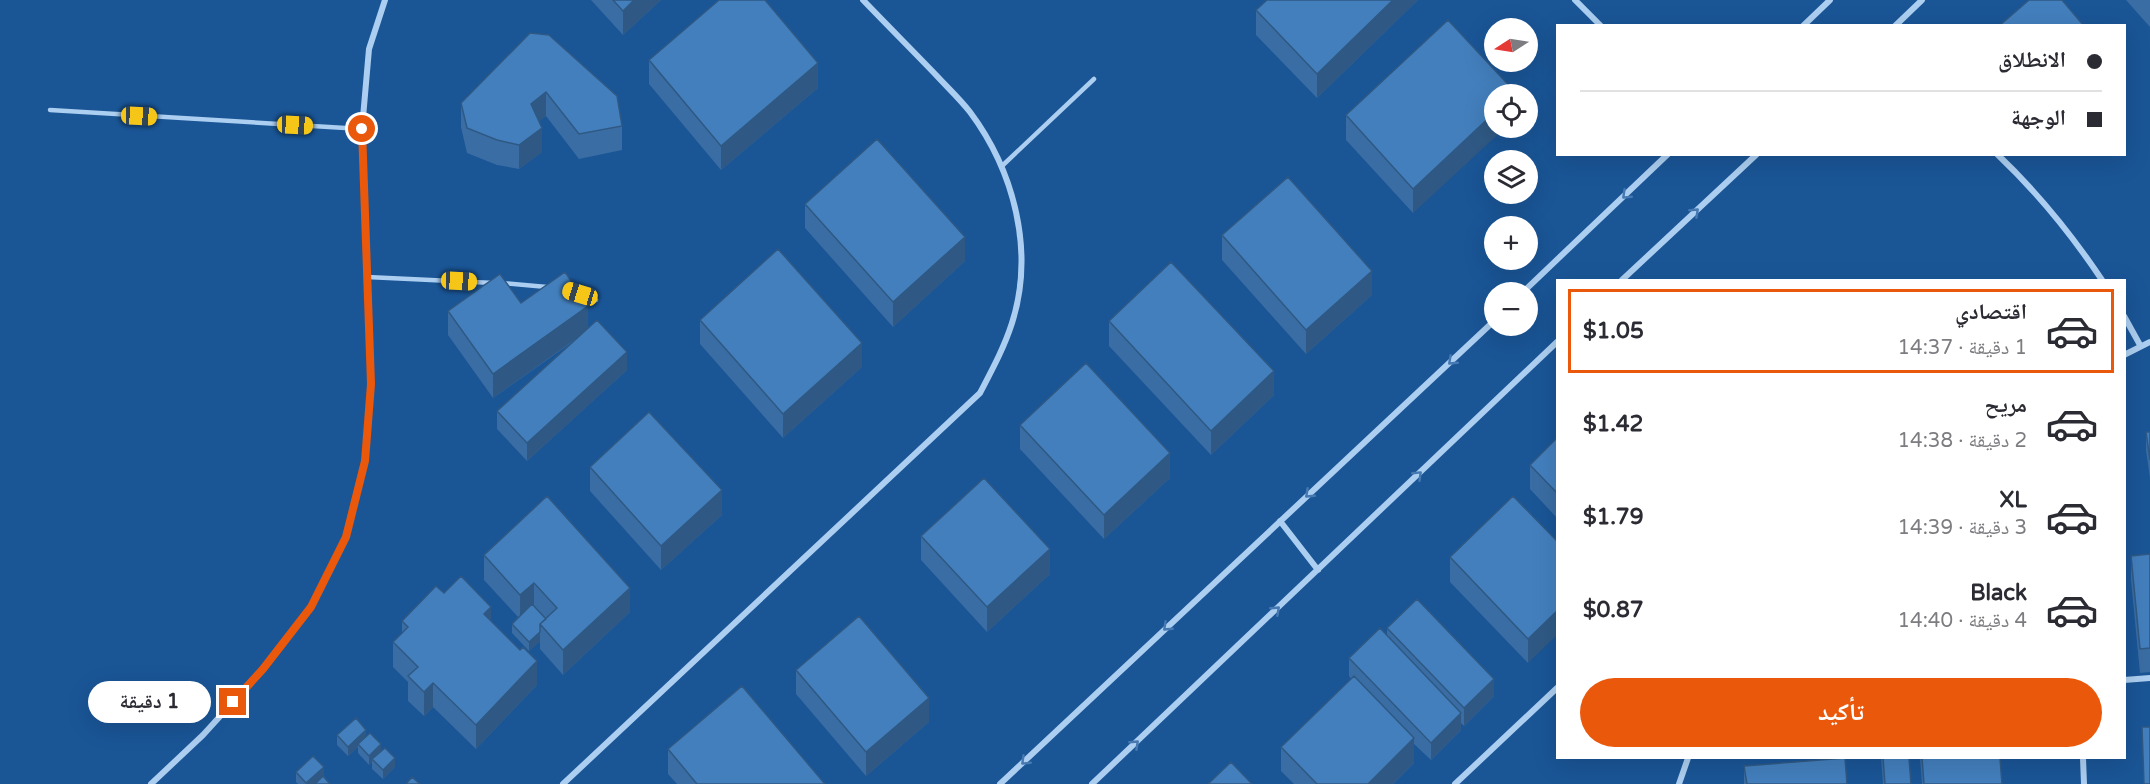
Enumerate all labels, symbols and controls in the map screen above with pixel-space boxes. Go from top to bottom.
north arrow [1484,18,1538,72]
map controls [1484,18,1538,336]
text: الانطلاق [1998,47,2066,73]
button: locate [1484,84,1538,138]
text: الوجهة [2011,105,2066,131]
car [121,106,157,126]
car [277,115,313,135]
route start [348,115,375,142]
button: layers [1484,150,1538,204]
one-way arrow [1622,188,1632,199]
one-way arrow [1688,208,1699,219]
button: + [1484,216,1538,270]
car [441,271,477,291]
car [560,280,600,308]
button: − [1484,282,1538,336]
text: اقتصادي [1955,299,2027,325]
icon: car [2045,304,2099,358]
text: $1.05 [1583,318,1644,344]
text: 1 دقيقة · 14:37 [1898,336,2027,360]
one-way arrow [1448,354,1458,365]
text: مريح [1984,392,2027,418]
icon: car [2045,397,2099,451]
text: $1.42 [1583,411,1643,437]
text: 2 دقيقة · 14:38 [1898,429,2027,453]
one-way arrow [1411,471,1421,482]
one-way arrow [1306,487,1316,498]
text: XL [2000,487,2027,513]
icon: car [2045,490,2099,544]
text: $1.79 [1583,504,1644,530]
text: 3 دقيقة · 14:39 [1898,516,2027,540]
text: Black [1970,580,2027,606]
icon: car [2045,583,2099,637]
text: $0.87 [1583,597,1644,623]
one-way arrow [1269,606,1280,617]
text: 4 دقيقة · 14:40 [1898,609,2027,633]
one-way arrow [1163,620,1174,631]
button: تأكيد [1580,678,2102,747]
callout: 1 دقيقة [89,681,212,723]
route end [219,688,246,715]
text: 1 دقيقة [120,690,179,714]
one-way arrow [1128,740,1139,751]
one-way arrow [1021,754,1031,765]

